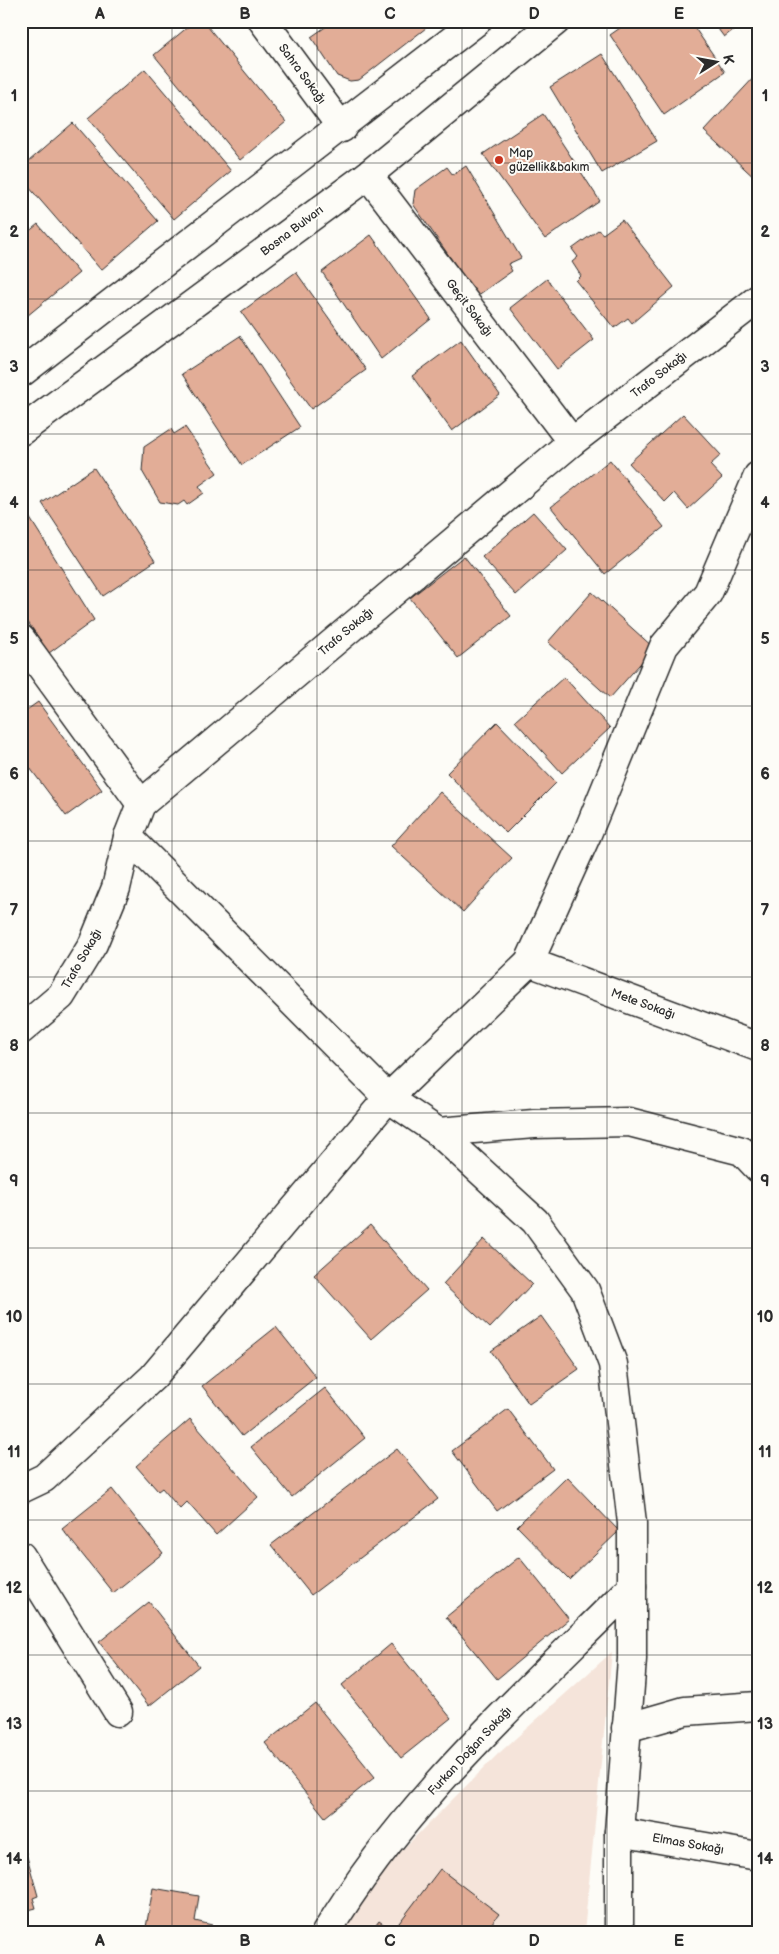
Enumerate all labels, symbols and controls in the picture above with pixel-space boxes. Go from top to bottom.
text: A [94,5,105,24]
text: B [239,5,251,24]
text: C [384,5,396,24]
text: D [528,5,540,24]
text: E [674,5,684,24]
north arrow [692,38,742,88]
street label: Sahra Sokağı [275,41,329,107]
text: K [719,53,738,66]
text: 1 [11,87,17,106]
text: 1 [762,87,768,106]
place label: Map güzellik&bakım [509,146,590,175]
marker: Map güzellik&bakım [493,154,505,166]
street label: Bosna Bulvarı [258,202,327,260]
text: 2 [9,223,19,242]
text: 2 [760,223,770,242]
street label: Geçit Sokağı [442,276,496,340]
street label: Trafo Sokağı [628,348,690,402]
text: 3 [9,358,19,377]
text: 3 [760,358,770,377]
text: 4 [9,494,19,513]
text: 4 [760,494,770,513]
street label: Trafo Sokağı [316,605,377,659]
text: 5 [9,630,19,649]
text: 5 [760,630,770,649]
text: 6 [9,765,19,784]
text: 6 [760,765,770,784]
text: 7 [10,901,19,920]
text: 7 [761,901,770,920]
street label: Trafo Sokağı [59,926,105,992]
street label: Mete Sokağı [609,985,677,1023]
text: 8 [9,1037,19,1056]
text: 8 [760,1037,770,1056]
text: 9 [9,1172,19,1191]
text: 9 [760,1172,770,1191]
text: 10 [6,1308,22,1327]
text: 10 [757,1308,773,1327]
text: 11 [7,1443,21,1462]
text: 11 [758,1443,772,1462]
text: 12 [6,1579,23,1598]
text: 12 [757,1579,774,1598]
street label: Furkan Doğan Sokağı [425,1703,515,1798]
text: 13 [6,1715,22,1734]
text: 13 [757,1715,773,1734]
street label: Elmas Sokağı [651,1830,725,1858]
text: 14 [6,1850,23,1869]
text: 14 [757,1850,774,1869]
text: A [94,1932,105,1951]
text: B [239,1932,251,1951]
text: C [384,1932,396,1951]
text: D [528,1932,540,1951]
text: E [674,1932,684,1951]

